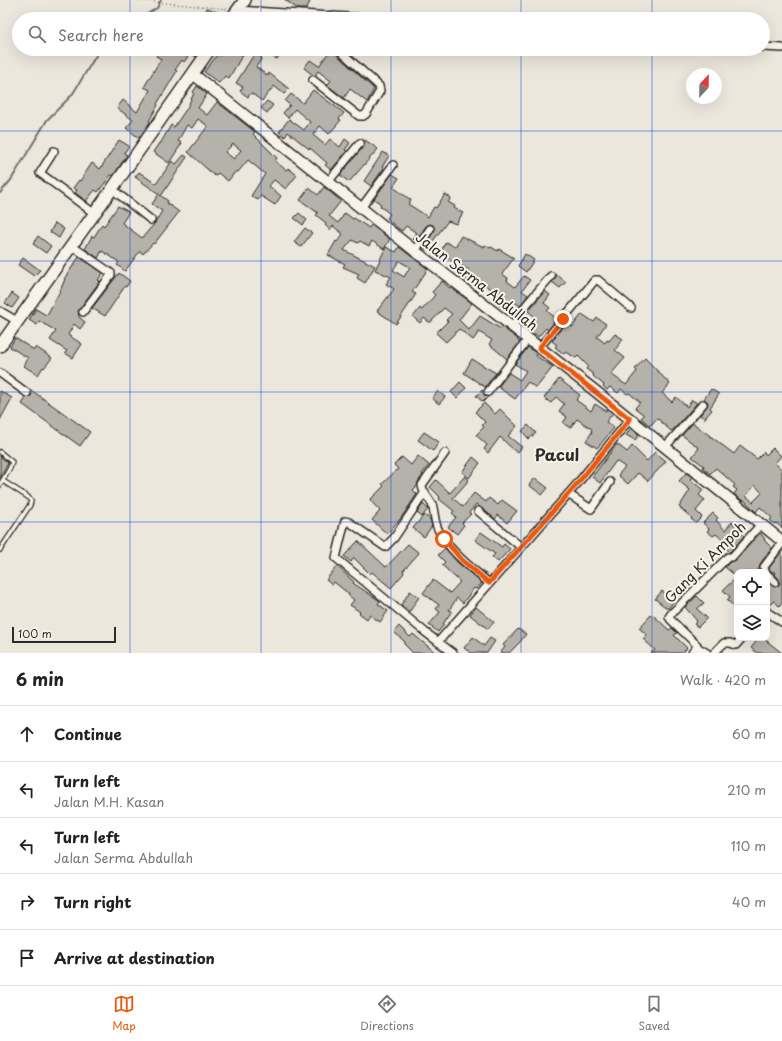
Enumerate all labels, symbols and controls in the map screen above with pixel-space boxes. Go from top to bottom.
search box [12,12,770,56]
icon: search [26,23,48,45]
text: Search here [58,23,144,46]
north arrow [686,68,722,104]
street label: Jalan Serma Abdullah [412,227,542,335]
route end [554,310,572,328]
district label: Pacul [535,442,579,466]
street label: Gang Ki Ampoh [660,517,750,607]
route start [435,530,453,548]
map controls [734,569,770,641]
button: locate [734,569,770,605]
button: layers [734,605,770,641]
scale bar [12,625,116,644]
text: 100 m [18,625,52,642]
text: 6 min [16,666,64,692]
text: Walk · 420 m [680,670,766,689]
text: Continue [54,722,122,745]
icon: ahead [16,723,38,745]
text: 60 m [732,724,766,743]
text: Turn left [54,769,120,792]
icon: left [16,779,38,801]
text: 210 m [727,780,766,799]
text: Jalan M.H. Kasan [54,792,164,811]
text: Turn left [54,825,120,848]
icon: left [16,835,38,857]
text: 110 m [731,836,766,855]
text: Jalan Serma Abdullah [54,848,193,867]
text: Turn right [54,890,131,913]
icon: right [16,891,38,913]
text: 40 m [732,892,766,911]
text: Arrive at destination [54,946,215,969]
icon: arrive [16,947,38,969]
tab: Map [112,993,136,1034]
tab: Directions [360,993,414,1034]
tab: Saved [638,993,670,1034]

